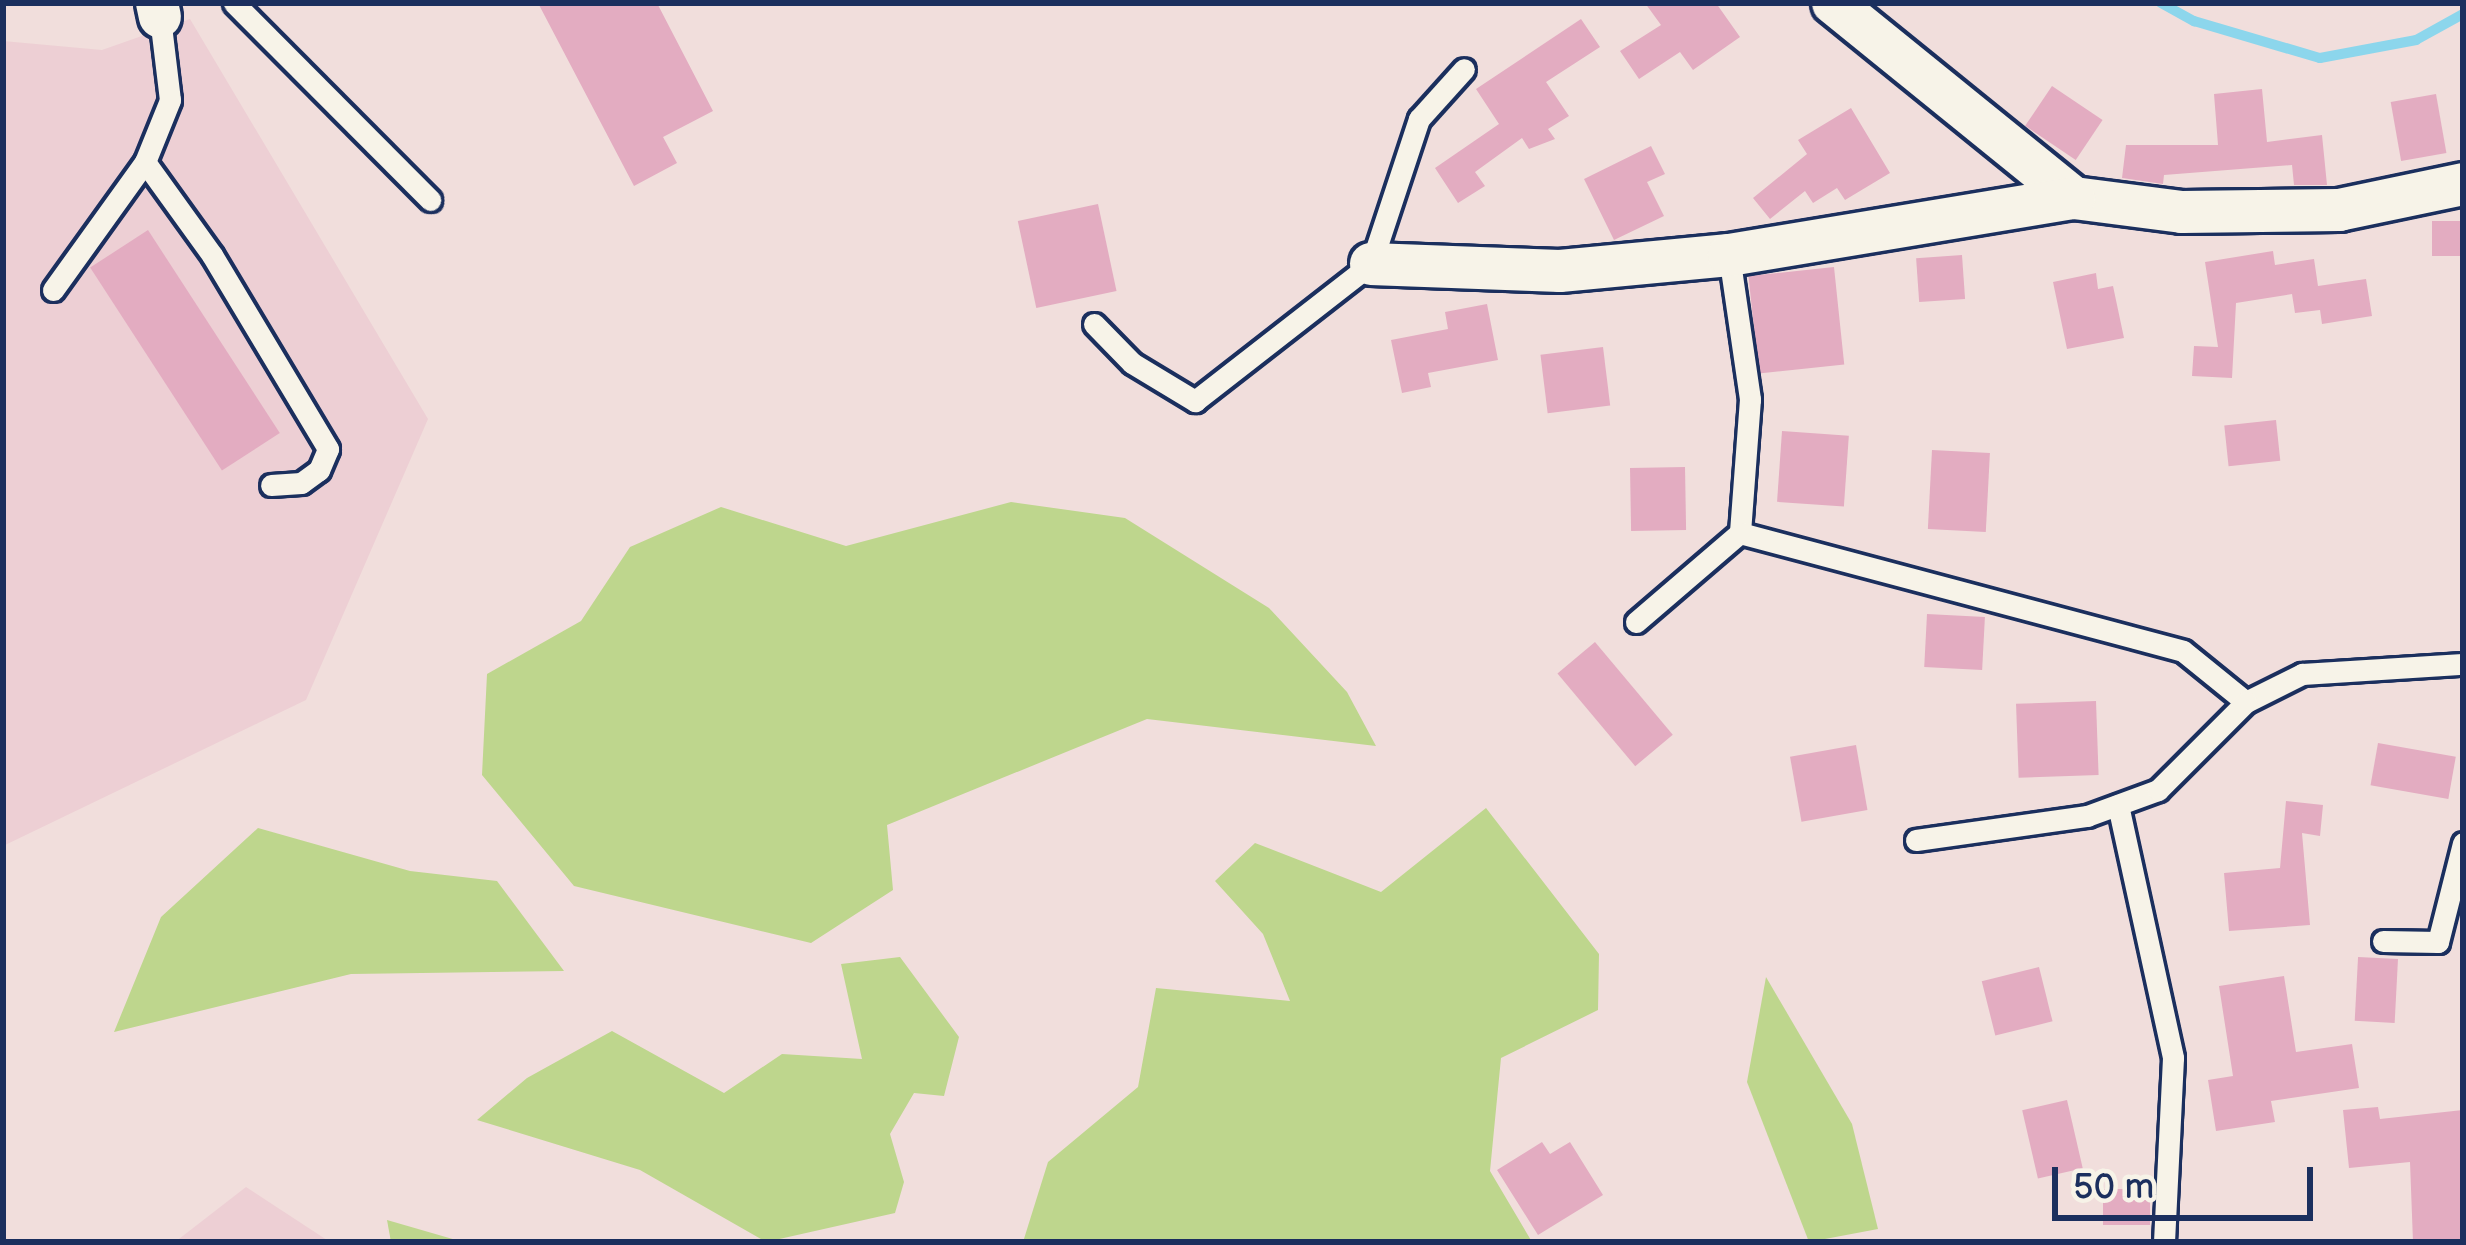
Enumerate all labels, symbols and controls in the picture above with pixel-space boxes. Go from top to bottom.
scale bar [2058,1143,2319,1217]
text: 50 m [2073,1166,2154,1209]

